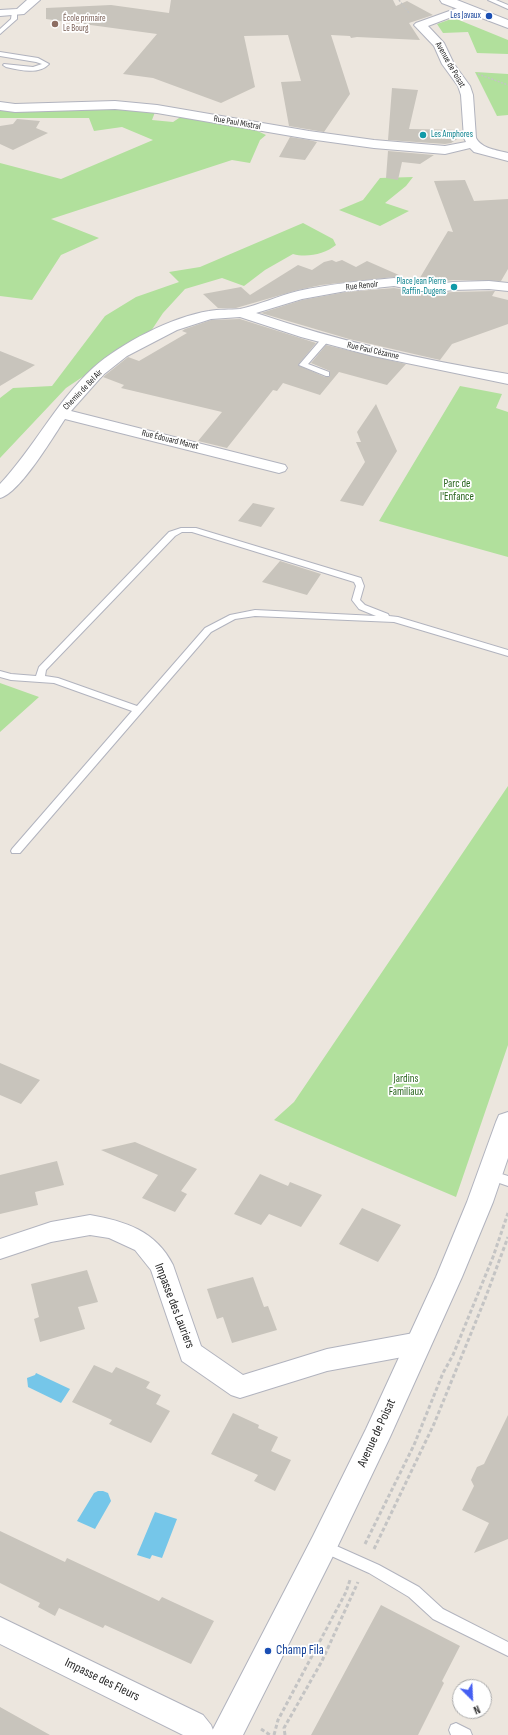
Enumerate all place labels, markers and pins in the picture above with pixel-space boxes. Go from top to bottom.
place label: Les Javaux [450,11,481,21]
marker: Les Javaux [484,11,494,21]
place label: École primaire Le Bourg [63,14,106,35]
marker: École primaire Le Bourg [50,19,60,29]
marker: Les Amphores [418,130,428,140]
place label: Les Amphores [431,130,473,140]
place label: Place Jean Pierre Raffin-Dugens [397,277,446,298]
marker: Place Jean Pierre Raffin-Dugens [449,282,459,292]
place label: Champ Fila [276,1643,324,1659]
marker: Champ Fila [263,1646,273,1656]

